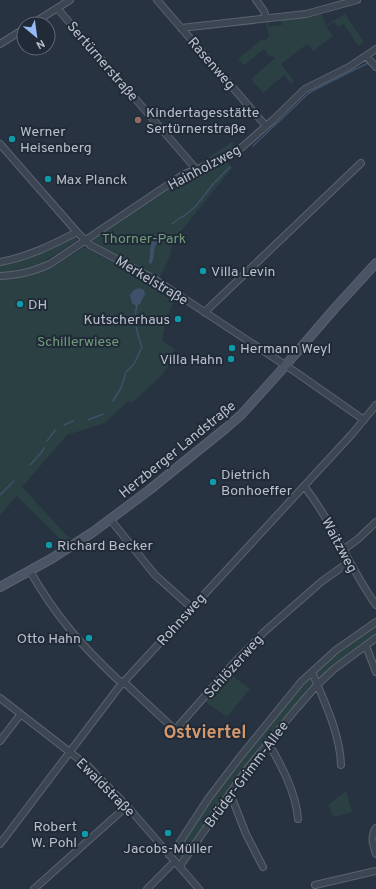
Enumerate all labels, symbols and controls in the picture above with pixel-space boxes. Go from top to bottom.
north arrow [16,16,56,56]
street label: Sertürnerstraße [63,19,141,105]
street label: Rasenweg [183,34,238,94]
text: N [34,36,47,52]
place label: Kindertagesstätte Sertürnerstraße [146,105,259,138]
marker: Kindertagesstätte Sertürnerstraße [133,115,143,125]
place label: Werner Heisenberg [20,124,92,157]
marker: Werner Heisenberg [7,134,17,144]
street label: Hainholzweg [165,142,244,195]
place label: Max Planck [56,172,128,189]
marker: Max Planck [43,174,53,184]
park label: Thorner-Park [102,231,186,248]
street label: Merkelstraße [112,253,191,310]
place label: Villa Levin [211,264,275,281]
marker: Villa Levin [198,266,208,276]
place label: DH [28,297,47,314]
marker: DH [15,299,25,309]
place label: Kutscherhaus [83,312,170,329]
marker: Kutscherhaus [173,314,183,324]
park label: Schillerwiese [37,334,119,351]
place label: Hermann Weyl [240,341,331,358]
marker: Hermann Weyl [227,343,237,353]
place label: Villa Hahn [160,352,223,369]
marker: Villa Hahn [226,354,236,364]
street label: Herzberger Landstraße [116,398,240,502]
place label: Dietrich Bonhoeffer [221,467,293,500]
marker: Dietrich Bonhoeffer [208,477,218,487]
street label: Waitzweg [317,515,360,576]
place label: Richard Becker [57,538,153,555]
marker: Richard Becker [44,540,54,550]
street label: Rohnsweg [154,590,210,650]
place label: Otto Hahn [17,631,81,648]
street label: Schlözerweg [201,632,267,702]
marker: Otto Hahn [84,633,94,643]
street label: Brüder-Grimm-Allee [202,718,293,831]
district label: Ostviertel [164,722,246,745]
street label: Ewaldstraße [72,755,138,821]
place label: Robert W. Pohl [31,819,77,852]
marker: Jacobs-Müller [163,828,173,838]
marker: Robert W. Pohl [80,829,90,839]
place label: Jacobs-Müller [123,841,213,858]

